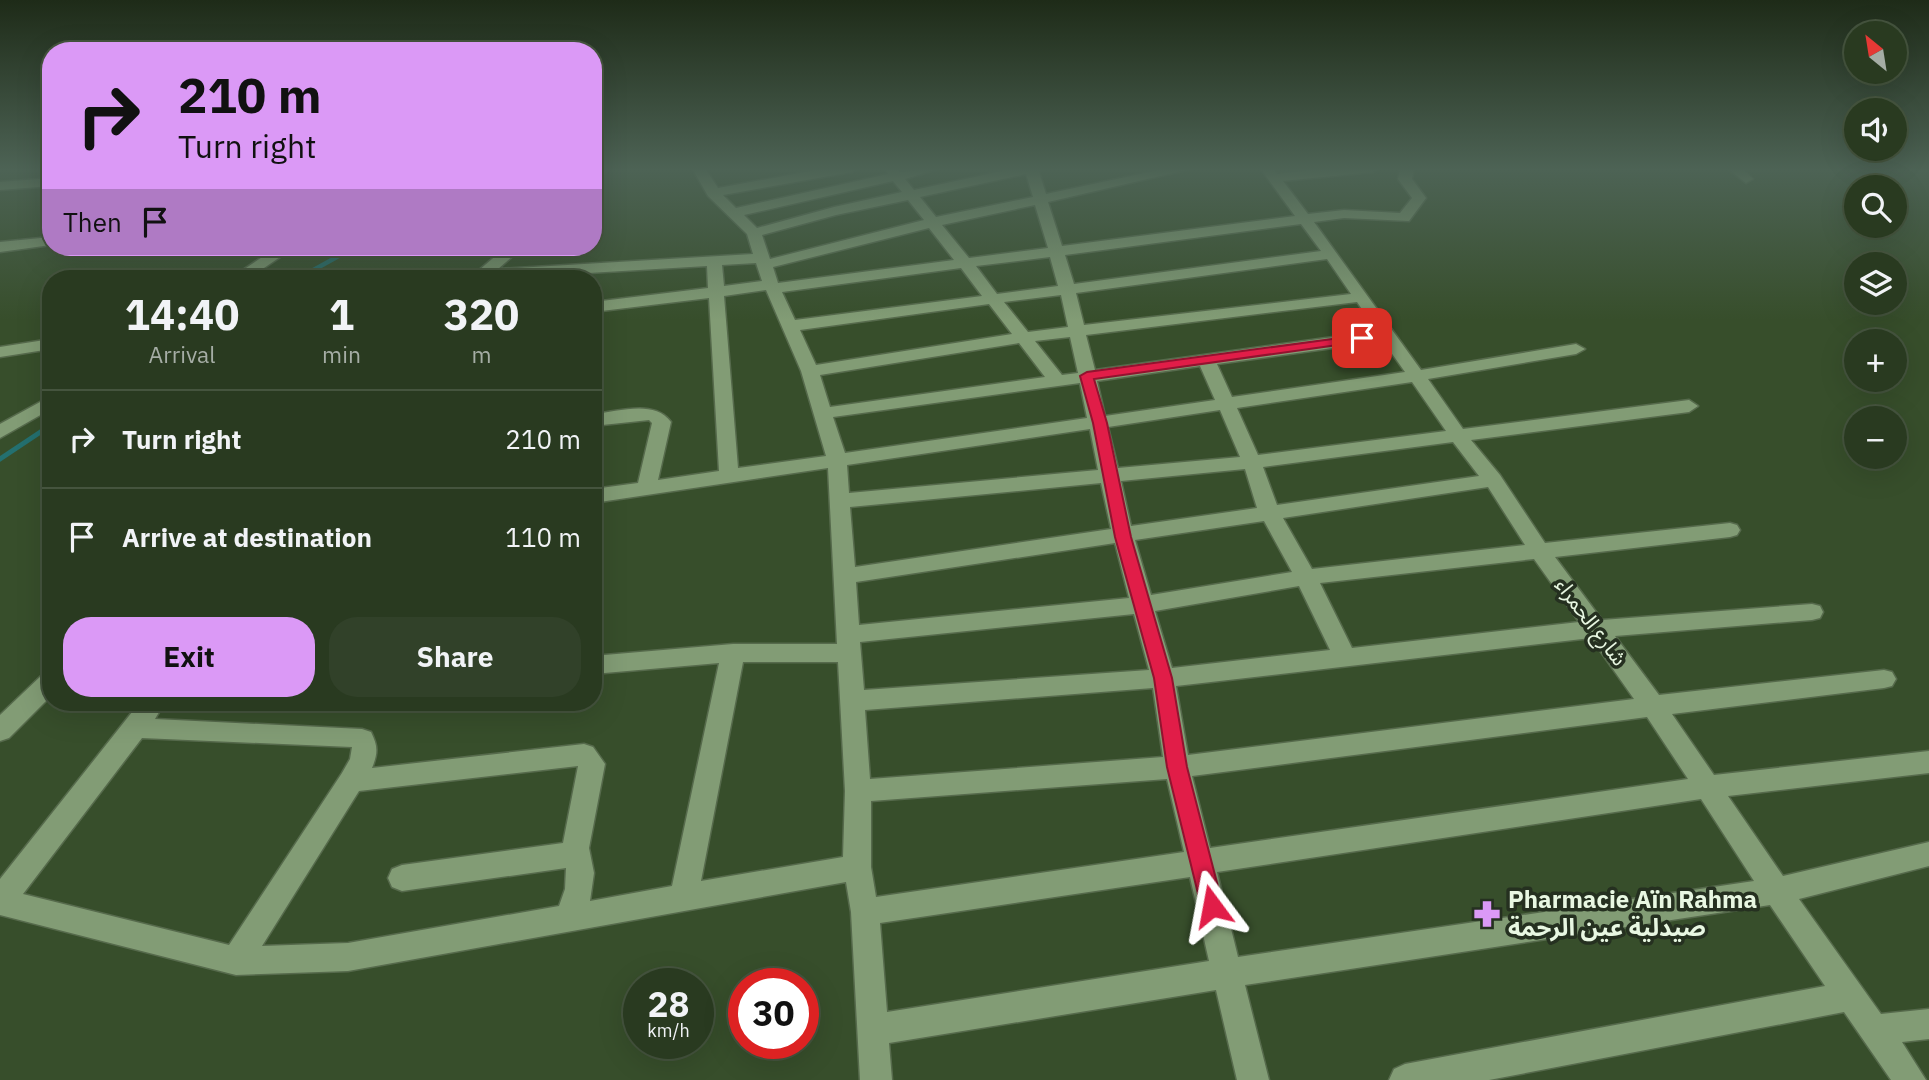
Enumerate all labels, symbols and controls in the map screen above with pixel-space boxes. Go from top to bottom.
north arrow [1844,21,1908,84]
map controls [1844,21,1907,469]
text: 210 m [178,63,322,126]
icon: right [63,70,154,161]
button: sound [1844,98,1907,161]
text: Turn right [178,125,316,167]
button: search [1844,175,1907,238]
icon: arrive [136,203,174,241]
text: Then [63,205,122,239]
button: layers [1844,252,1907,315]
text: 14:40 [125,287,239,342]
text: 1 [329,287,354,342]
text: 320 [444,287,519,342]
pin [1332,308,1392,368]
icon: arrive [1343,319,1381,357]
button: + [1844,329,1907,392]
text: Arrival [149,339,216,369]
text: min [322,339,361,369]
text: m [471,339,492,369]
button: − [1844,406,1907,469]
icon: right [63,420,101,458]
text: Turn right [122,422,241,456]
text: 210 m [505,422,581,456]
icon: arrive [63,518,101,556]
text: Arrive at destination [122,520,372,554]
text: 110 m [505,520,581,554]
street label: شارع الحمراء [1548,572,1634,672]
button: Exit [63,617,315,697]
button: Share [329,617,581,697]
position arrow [1175,869,1249,943]
place label: Pharmacie Aïn Rahma صيدلية عين الرحمة [1508,883,1757,943]
pharmacy icon: Pharmacie Aïn Rahma صيدلية عين الرحمة [1472,899,1502,929]
speed limit sign: 30 [728,968,819,1059]
text: 28 [647,981,690,1027]
text: km/h [647,1019,690,1042]

